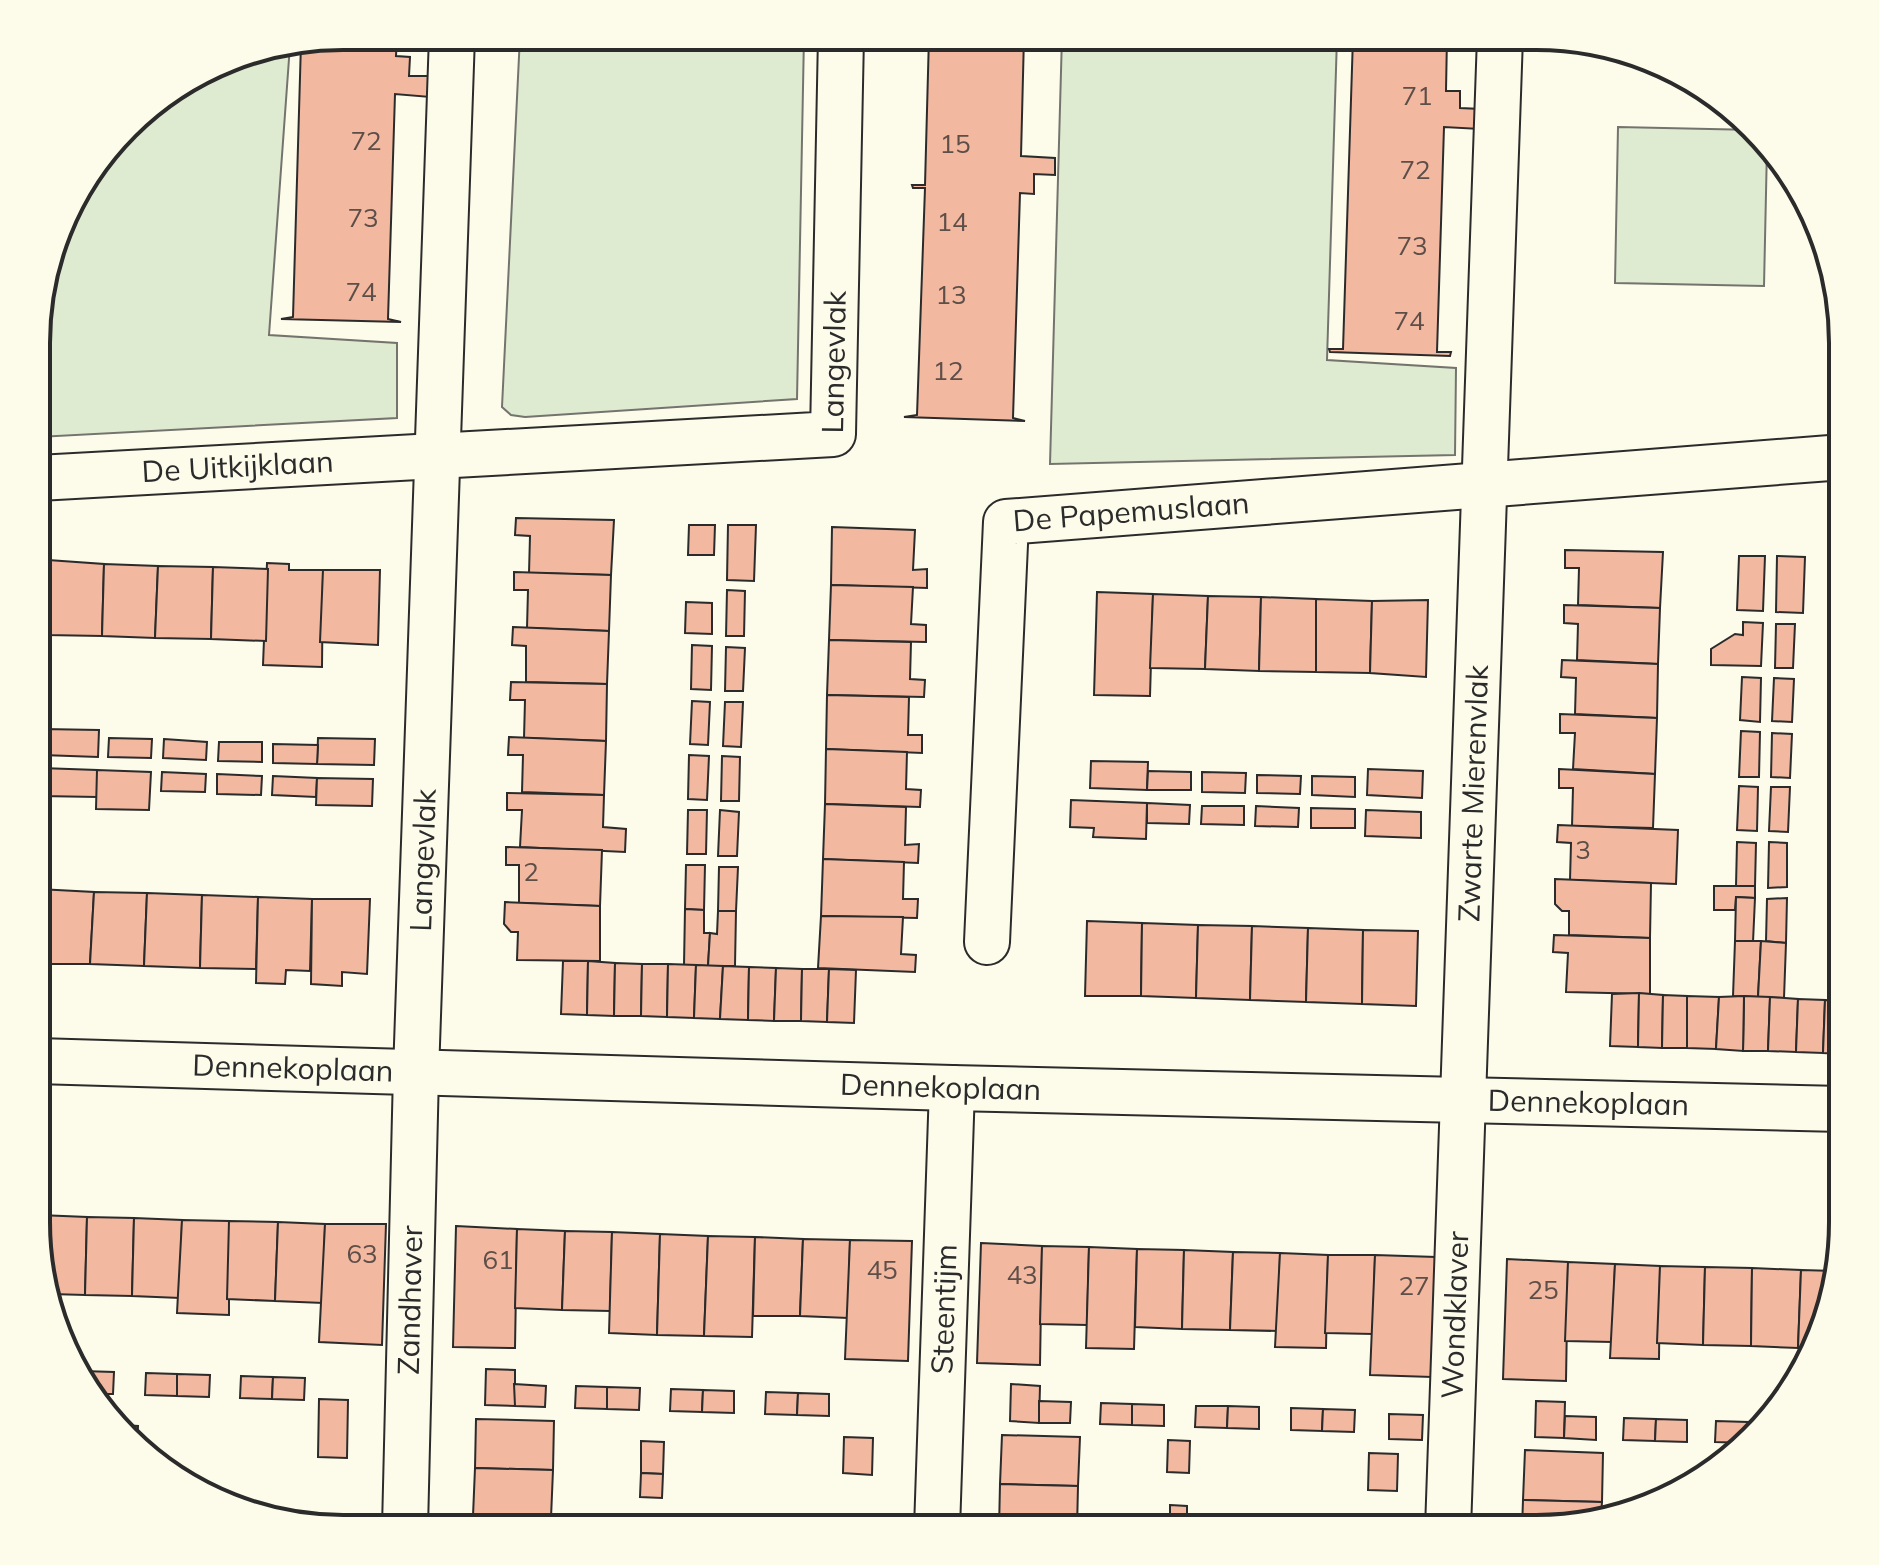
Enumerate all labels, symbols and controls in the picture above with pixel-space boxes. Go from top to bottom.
house number: 71 [1401,79,1433,112]
house number: 72 [350,124,382,157]
house number: 15 [939,127,971,160]
house number: 72 [1399,153,1431,186]
house number: 73 [347,201,379,234]
house number: 14 [936,205,968,238]
house number: 73 [1396,229,1428,262]
house number: 74 [345,275,377,308]
house number: 13 [935,278,967,311]
street label: Langevlak [813,290,854,434]
house number: 74 [1393,304,1425,337]
house number: 12 [932,354,964,387]
street label: De Uitkijklaan [141,442,335,490]
street label: De Papemuslaan [1011,483,1251,539]
street label: Zwarte Mierenvlak [1449,664,1496,923]
street label: Langevlak [401,788,444,932]
house number: 3 [1575,833,1591,866]
house number: 2 [523,855,539,888]
street label: Dennekoplaan [192,1046,394,1090]
street label: Dennekoplaan [840,1065,1042,1108]
street label: Dennekoplaan [1487,1081,1689,1123]
street label: Zandhaver [389,1225,430,1375]
street label: Wondklaver [1433,1231,1476,1400]
house number: 63 [346,1237,378,1270]
house number: 61 [482,1243,514,1276]
street label: Steentijm [922,1243,965,1375]
house number: 45 [866,1253,898,1286]
house number: 43 [1006,1258,1038,1291]
house number: 27 [1398,1269,1430,1302]
house number: 25 [1527,1273,1559,1306]

